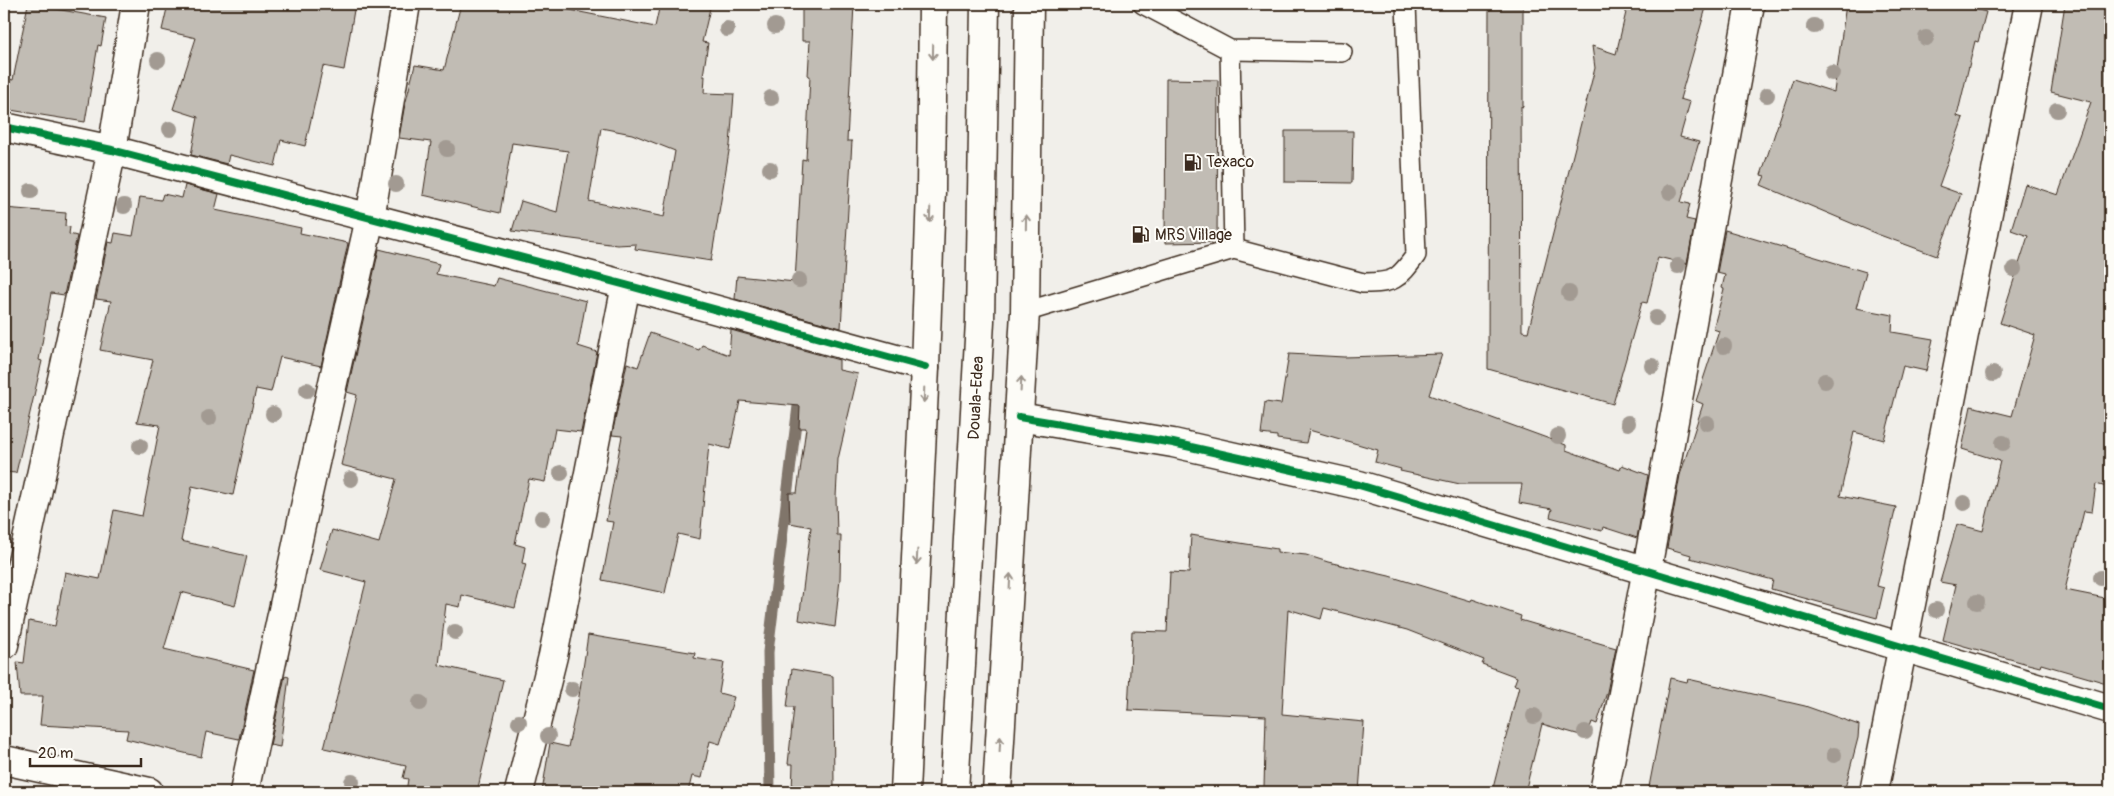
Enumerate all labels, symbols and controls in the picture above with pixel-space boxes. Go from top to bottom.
one-way arrow [928,44,937,60]
fuel station icon: Texaco [1182,152,1202,172]
place label: Texaco [1206,152,1254,172]
one-way arrow [926,207,935,223]
one-way arrow [1022,214,1031,230]
fuel station icon: MRS Village [1131,225,1151,245]
place label: MRS Village [1155,225,1232,245]
street label: Douala-Edea [964,356,988,440]
one-way arrow [1017,376,1026,392]
one-way arrow [919,386,929,403]
one-way arrow [912,549,921,565]
one-way arrow [1005,574,1014,590]
scale bar [30,736,141,768]
one-way arrow [995,736,1004,752]
text: 20 m [38,744,73,763]

